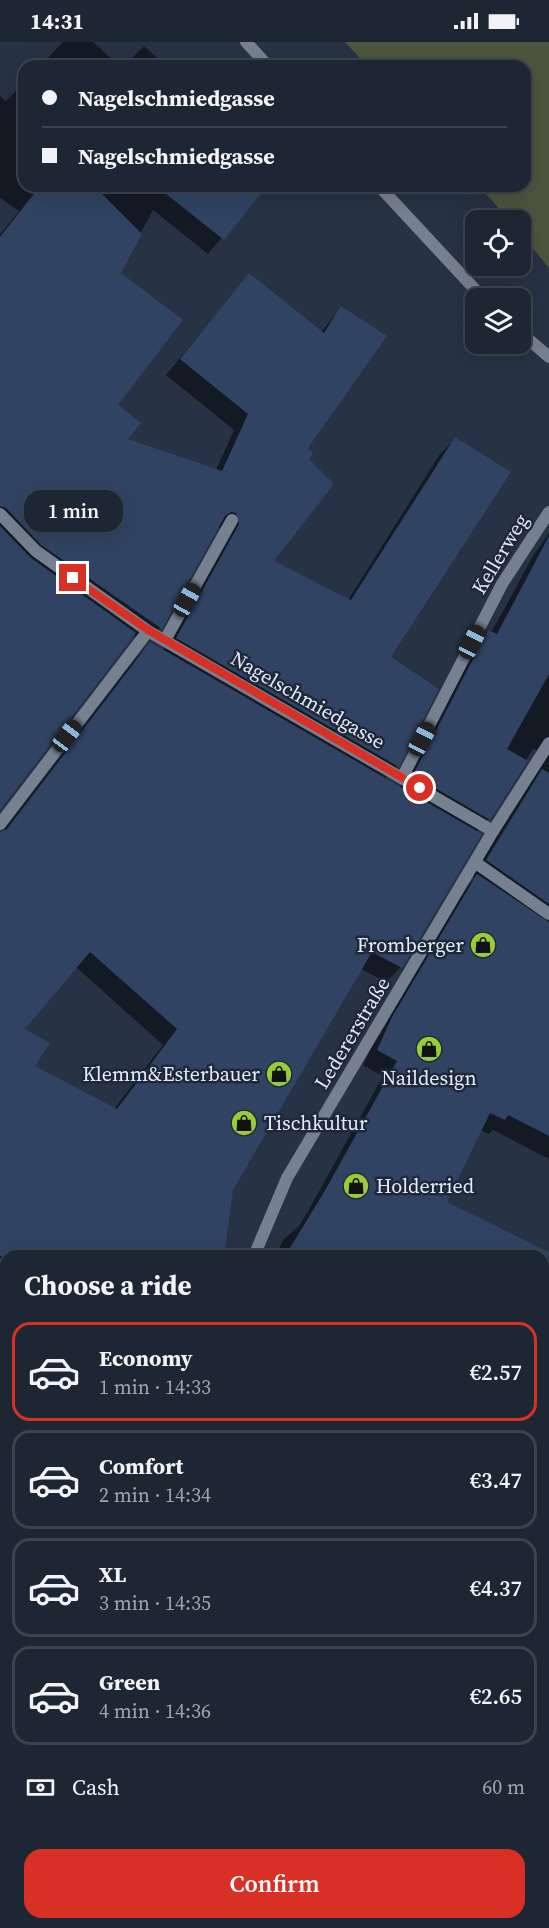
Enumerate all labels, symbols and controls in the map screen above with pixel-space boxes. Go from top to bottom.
text: 14:31 [30,6,84,36]
text: Nagelschmiedgasse [78,83,275,113]
text: Nagelschmiedgasse [78,141,275,171]
map controls [465,210,531,354]
button: locate [465,210,531,276]
button: layers [465,288,531,354]
callout: 1 min [23,491,122,533]
text: 1 min [48,497,99,525]
street label: Kellerweg [465,509,535,599]
route end [59,564,86,591]
car [170,580,204,620]
car [456,622,488,662]
street label: Nagelschmiedgasse [226,644,390,756]
car [49,716,85,756]
car [406,719,438,759]
route start [406,774,433,801]
shop icon: Fromberger [468,930,498,960]
place label: Fromberger [357,931,465,959]
street label: Ledererstraße [308,972,396,1094]
shop icon: Naildesign [414,1034,444,1064]
shop icon: Klemm&Esterbauer [264,1059,294,1089]
place label: Klemm&Esterbauer [83,1060,261,1088]
place label: Naildesign [381,1064,477,1092]
shop icon: Tischkultur [229,1108,259,1138]
place label: Tischkultur [264,1109,368,1137]
shop icon: Holderried [341,1171,371,1201]
place label: Holderried [376,1172,475,1200]
text: Choose a ride [24,1267,192,1304]
text: Economy [99,1343,193,1373]
icon: car [27,1345,81,1399]
text: €2.57 [470,1357,522,1387]
text: 1 min · 14:33 [99,1373,211,1401]
text: Comfort [99,1451,183,1481]
icon: car [27,1453,81,1507]
text: €3.47 [470,1465,522,1495]
text: 2 min · 14:34 [99,1481,211,1509]
text: XL [99,1559,126,1589]
icon: car [27,1561,81,1615]
text: €4.37 [470,1573,522,1603]
text: 3 min · 14:35 [99,1589,211,1617]
text: Green [99,1667,160,1697]
icon: car [27,1669,81,1723]
text: €2.65 [470,1681,522,1711]
text: 4 min · 14:36 [99,1697,211,1725]
icon: cash [24,1771,57,1804]
text: Cash [72,1772,120,1802]
text: 60 m [482,1773,525,1801]
button: Confirm [24,1849,525,1918]

